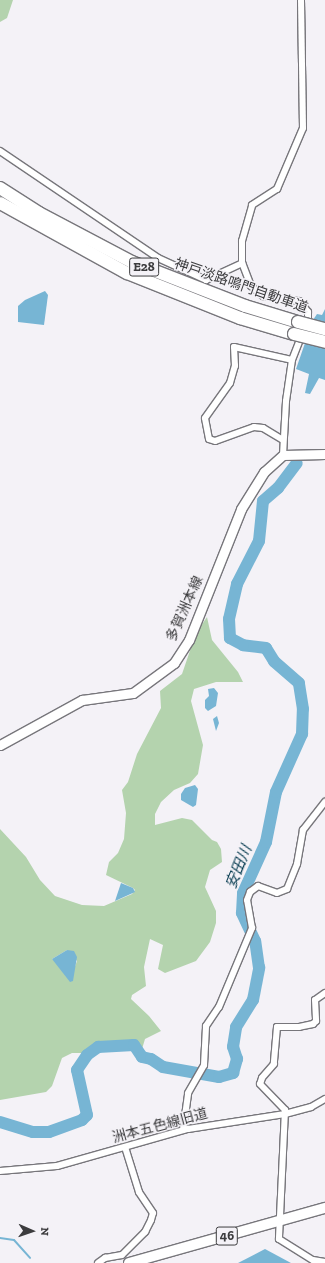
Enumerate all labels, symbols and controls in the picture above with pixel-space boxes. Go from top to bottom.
street label: 神戸淡路鳴門自動車道 [172,255,310,317]
road number: E28 [129,256,159,278]
street label: 多賀洲本線 [163,574,207,644]
water label: 安田川 [222,843,256,891]
street label: 洲本五色線旧道 [110,1105,210,1147]
north arrow [12,1211,52,1251]
road number: 46 [215,1225,239,1247]
text: N [38,1227,51,1236]

